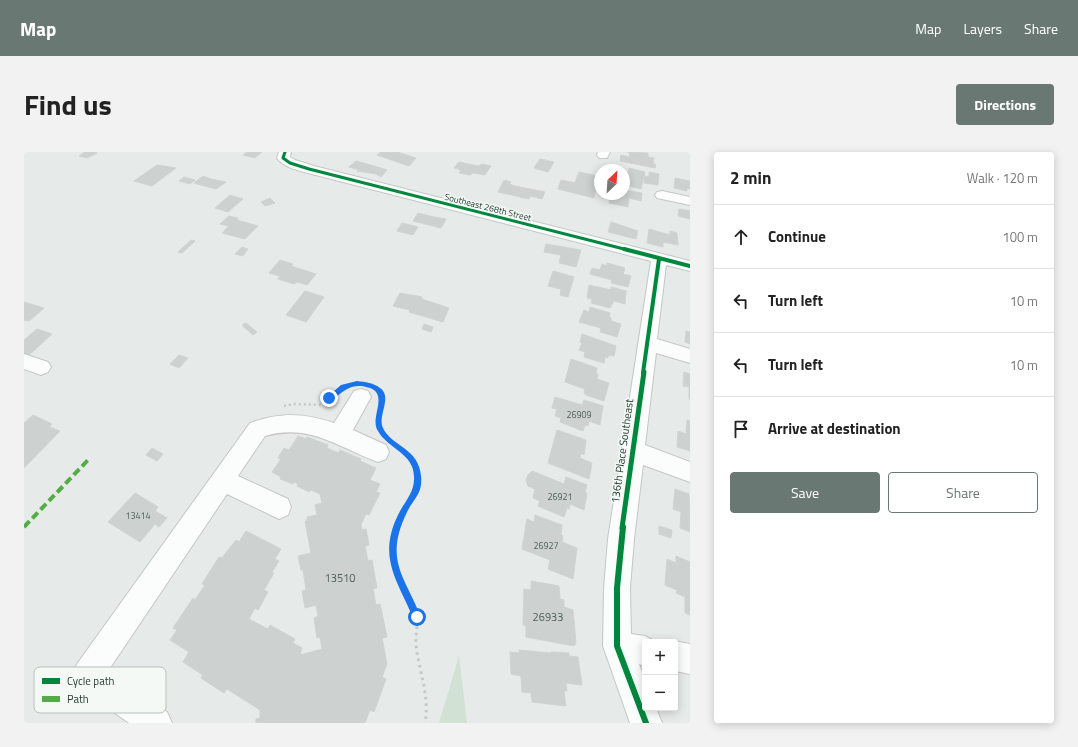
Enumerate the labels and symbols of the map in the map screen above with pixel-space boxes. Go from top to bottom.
north arrow [594,164,630,200]
street label: Southeast 268th Street [443,190,534,224]
route end [320,389,338,407]
street label: 136th Place Southeast [607,398,637,504]
house number: 26909 [566,408,592,421]
house number: 26921 [547,490,573,503]
house number: 13414 [125,509,151,522]
house number: 26927 [533,539,559,552]
house number: 13510 [325,570,355,586]
route start [408,608,426,626]
house number: 26933 [533,609,563,625]
legend [34,667,166,713]
text: Cycle path [67,673,115,689]
text: Path [67,691,89,707]

